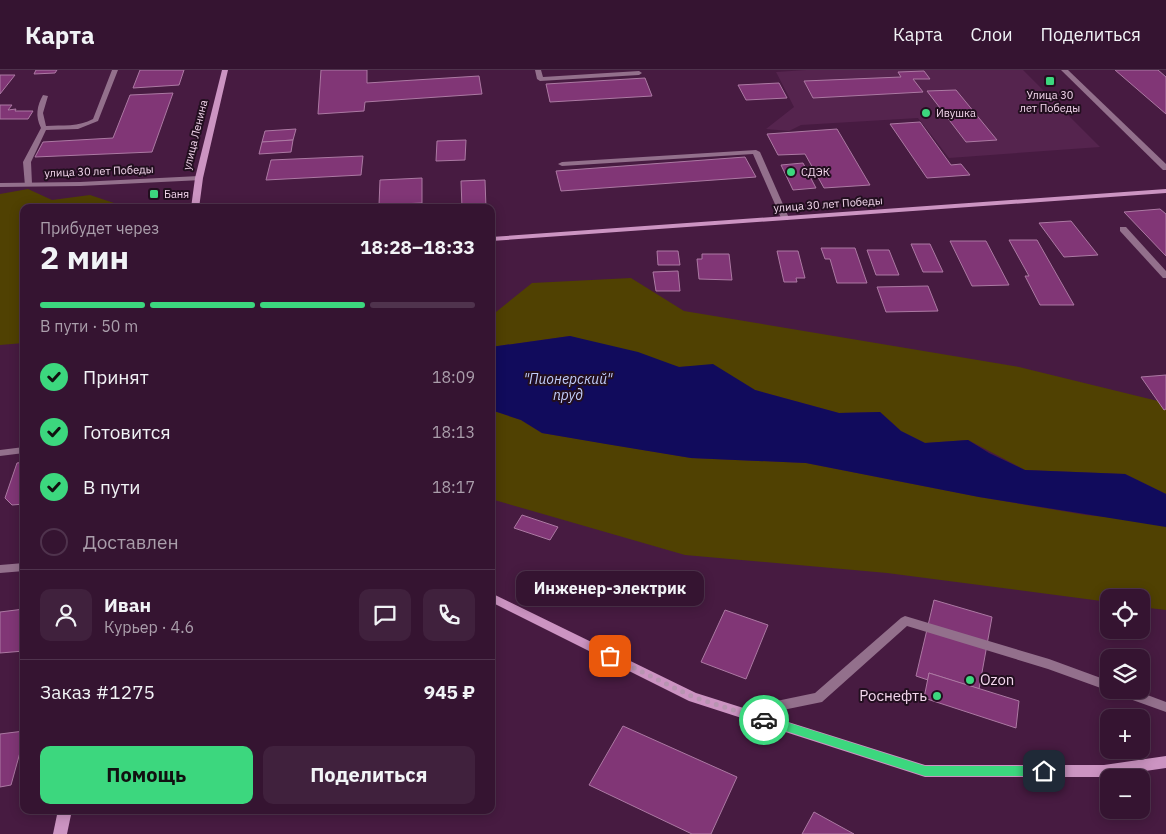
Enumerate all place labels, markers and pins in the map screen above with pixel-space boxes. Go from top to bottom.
marker: Улица 30 лет Победы [1044,75,1056,87]
place label: Улица 30 лет Победы [1020,88,1080,115]
place label: Ивушка [936,106,976,120]
marker: Ивушка [920,107,932,119]
place label: СДЭК [801,165,830,179]
marker: СДЭК [785,166,797,178]
place label: Баня [164,187,189,201]
marker: Баня [148,188,160,200]
callout: Инженер-электрик [516,571,704,606]
pin [589,635,631,677]
place label: Ozon [980,670,1014,689]
marker: Ozon [964,674,976,686]
place label: Роснефть [859,686,927,705]
marker: Роснефть [931,690,943,702]
pin [1023,750,1065,792]

